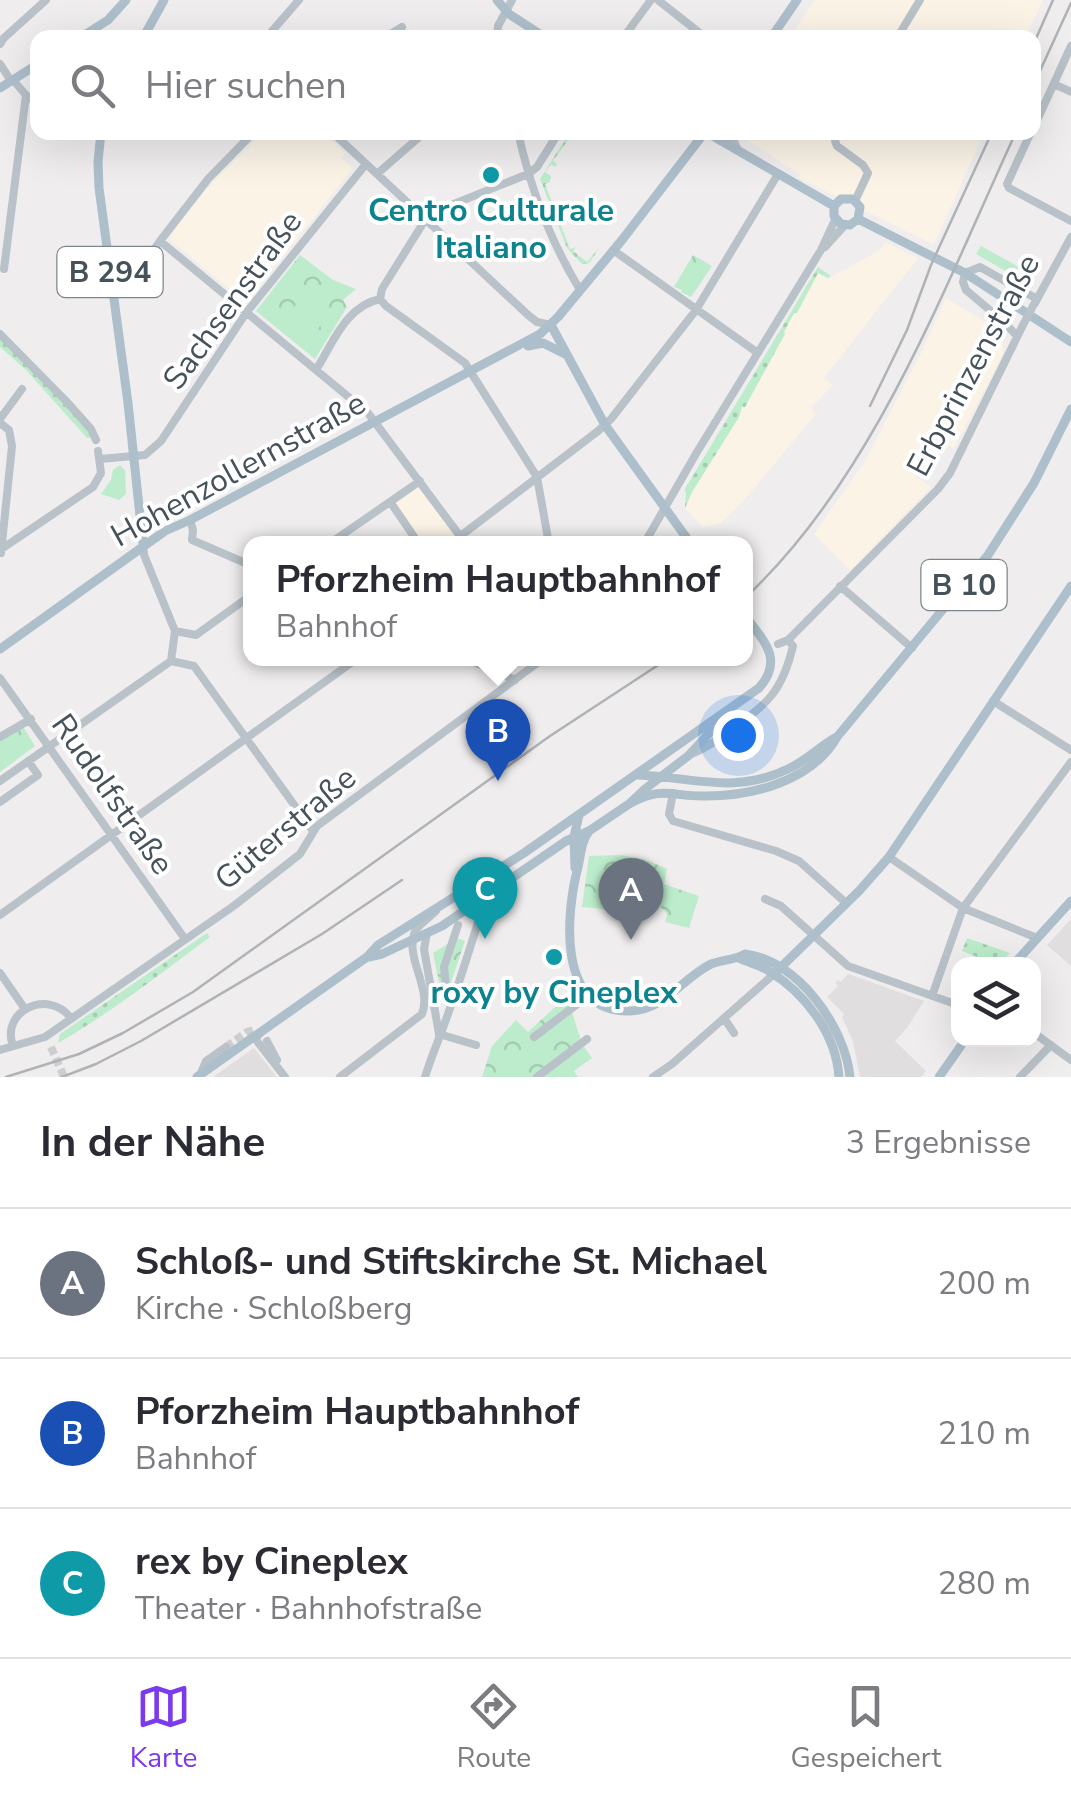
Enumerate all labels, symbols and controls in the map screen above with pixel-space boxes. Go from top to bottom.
search box [30,30,1041,140]
icon: search [65,58,120,113]
text: Hier suchen [145,60,347,111]
marker: Centro Culturale Italiano [480,164,502,186]
place label: Centro Culturale Italiano [368,189,614,269]
street label: Sachsenstraße [153,202,312,399]
road number: B 294 [58,247,162,297]
street label: Erbprinzenstraße [897,247,1050,484]
street label: Hohenzollernstraße [103,382,373,557]
popup [243,536,753,666]
text: Pforzheim Hauptbahnhof [276,554,720,605]
road number: B 10 [922,560,1006,610]
text: Bahnhof [276,605,397,648]
pin: B [466,698,530,781]
street label: Rudolfstraße [41,705,184,883]
your location [713,710,764,761]
street label: Güterstraße [206,757,365,900]
pin: C [452,856,518,939]
pin: A [598,858,664,940]
marker: roxy by Cineplex [543,946,565,968]
map controls [951,957,1041,1047]
button: layers [951,957,1041,1047]
place label: roxy by Cineplex [430,971,678,1014]
text: In der Nähe [40,1114,265,1171]
text: 3 Ergebnisse [846,1121,1031,1164]
text: Schloß- und Stiftskirche St. Michael [135,1236,767,1287]
text: A [61,1262,84,1305]
text: 200 m [938,1262,1031,1305]
text: Kirche · Schloßberg [135,1287,413,1330]
text: Pforzheim Hauptbahnhof [135,1386,579,1437]
text: B [61,1412,84,1455]
text: 210 m [938,1412,1031,1455]
text: Bahnhof [135,1437,256,1480]
text: rex by Cineplex [135,1536,408,1587]
text: C [62,1562,83,1605]
text: 280 m [938,1562,1031,1605]
text: Theater · Bahnhofstraße [135,1587,482,1630]
tab: Karte [130,1679,197,1777]
tab: Route [457,1679,531,1777]
tab: Gespeichert [791,1679,941,1777]

